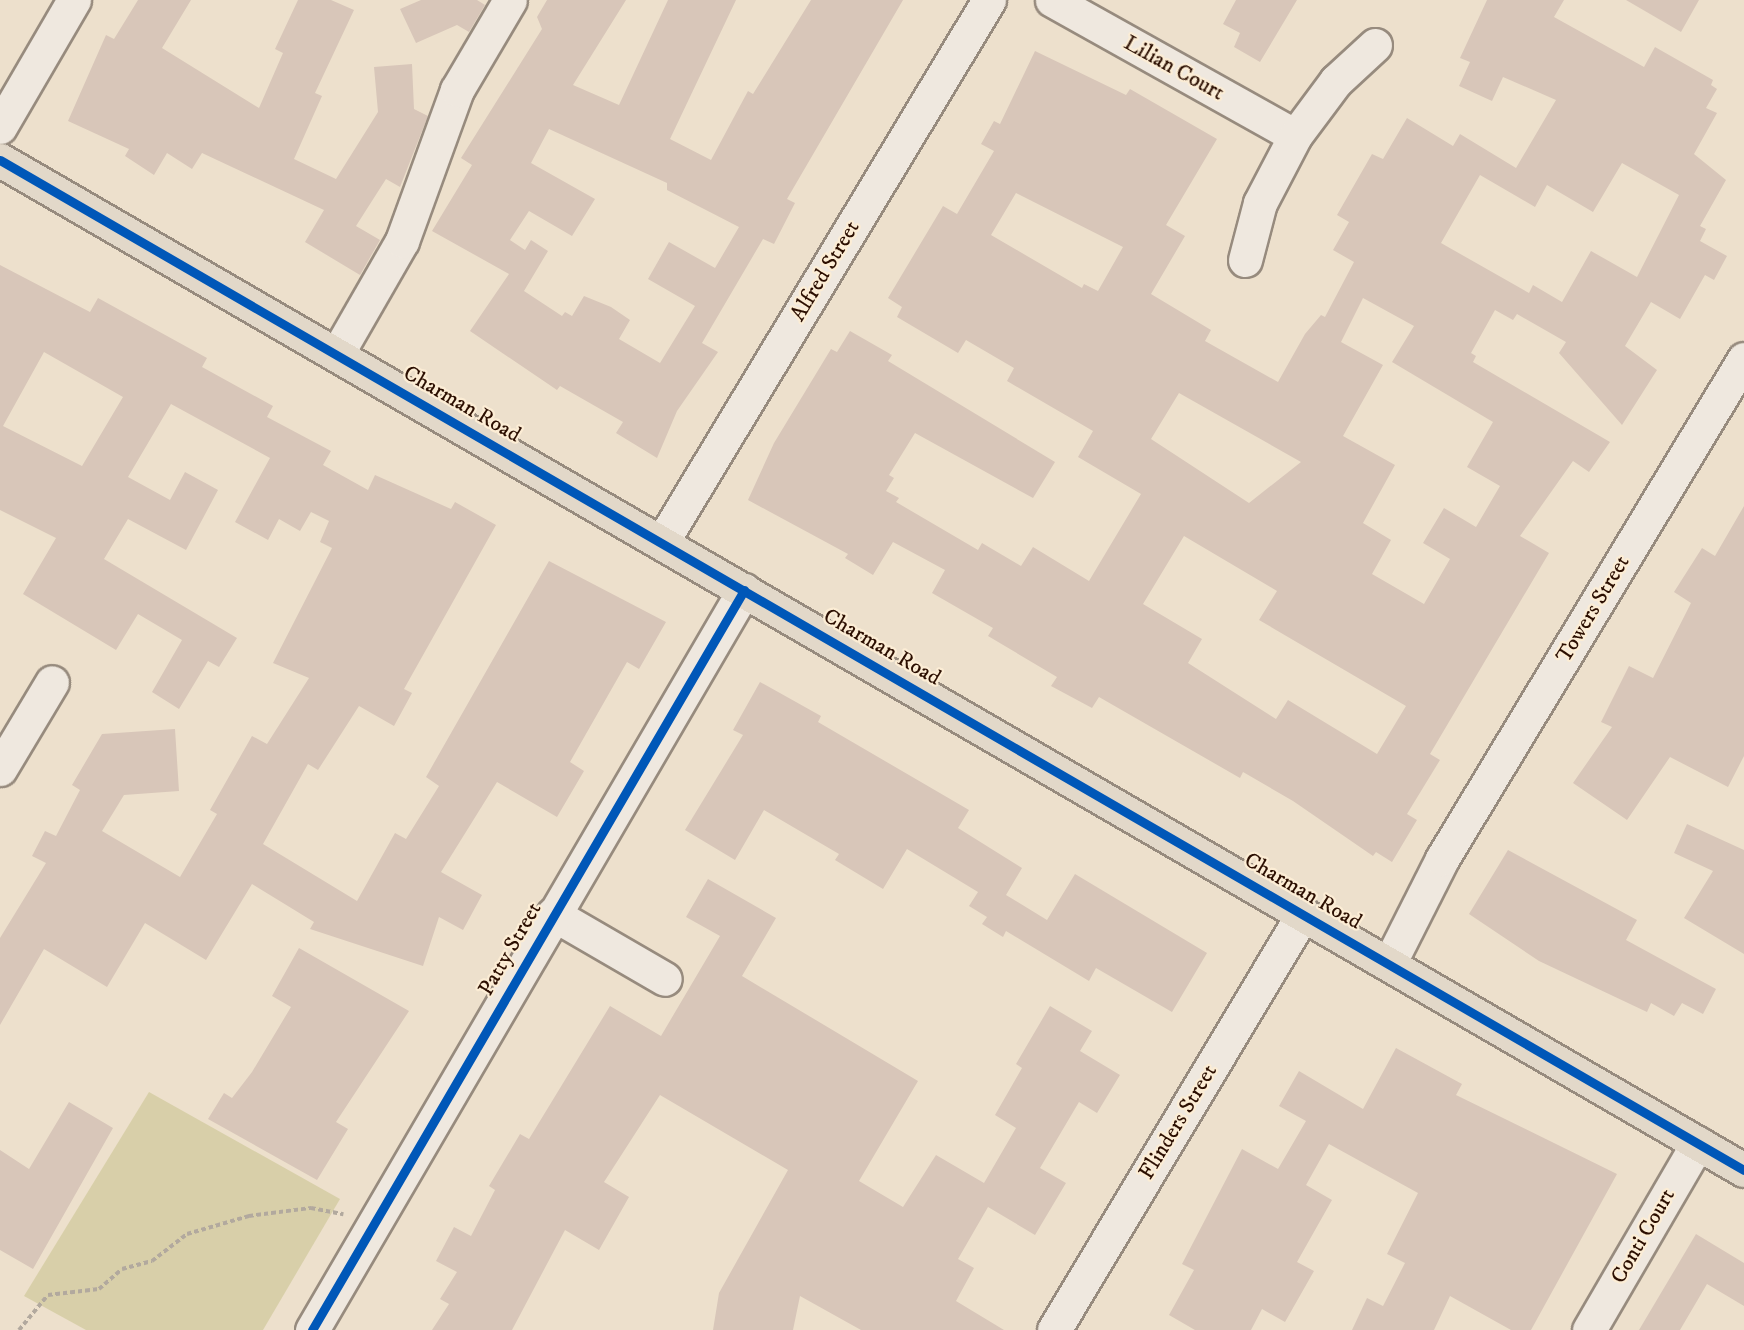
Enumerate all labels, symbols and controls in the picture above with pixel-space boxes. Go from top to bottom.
street label: Lilian Court [1119,30,1229,106]
street label: Alfred Street [785,216,865,326]
street label: Charman Road [399,360,525,448]
street label: Towers Street [1551,551,1635,667]
street label: Charman Road [819,603,945,691]
street label: Charman Road [1240,847,1366,935]
street label: Patty Street [473,898,547,1000]
street label: Flinders Street [1133,1060,1223,1184]
street label: Conti Court [1605,1184,1681,1288]

